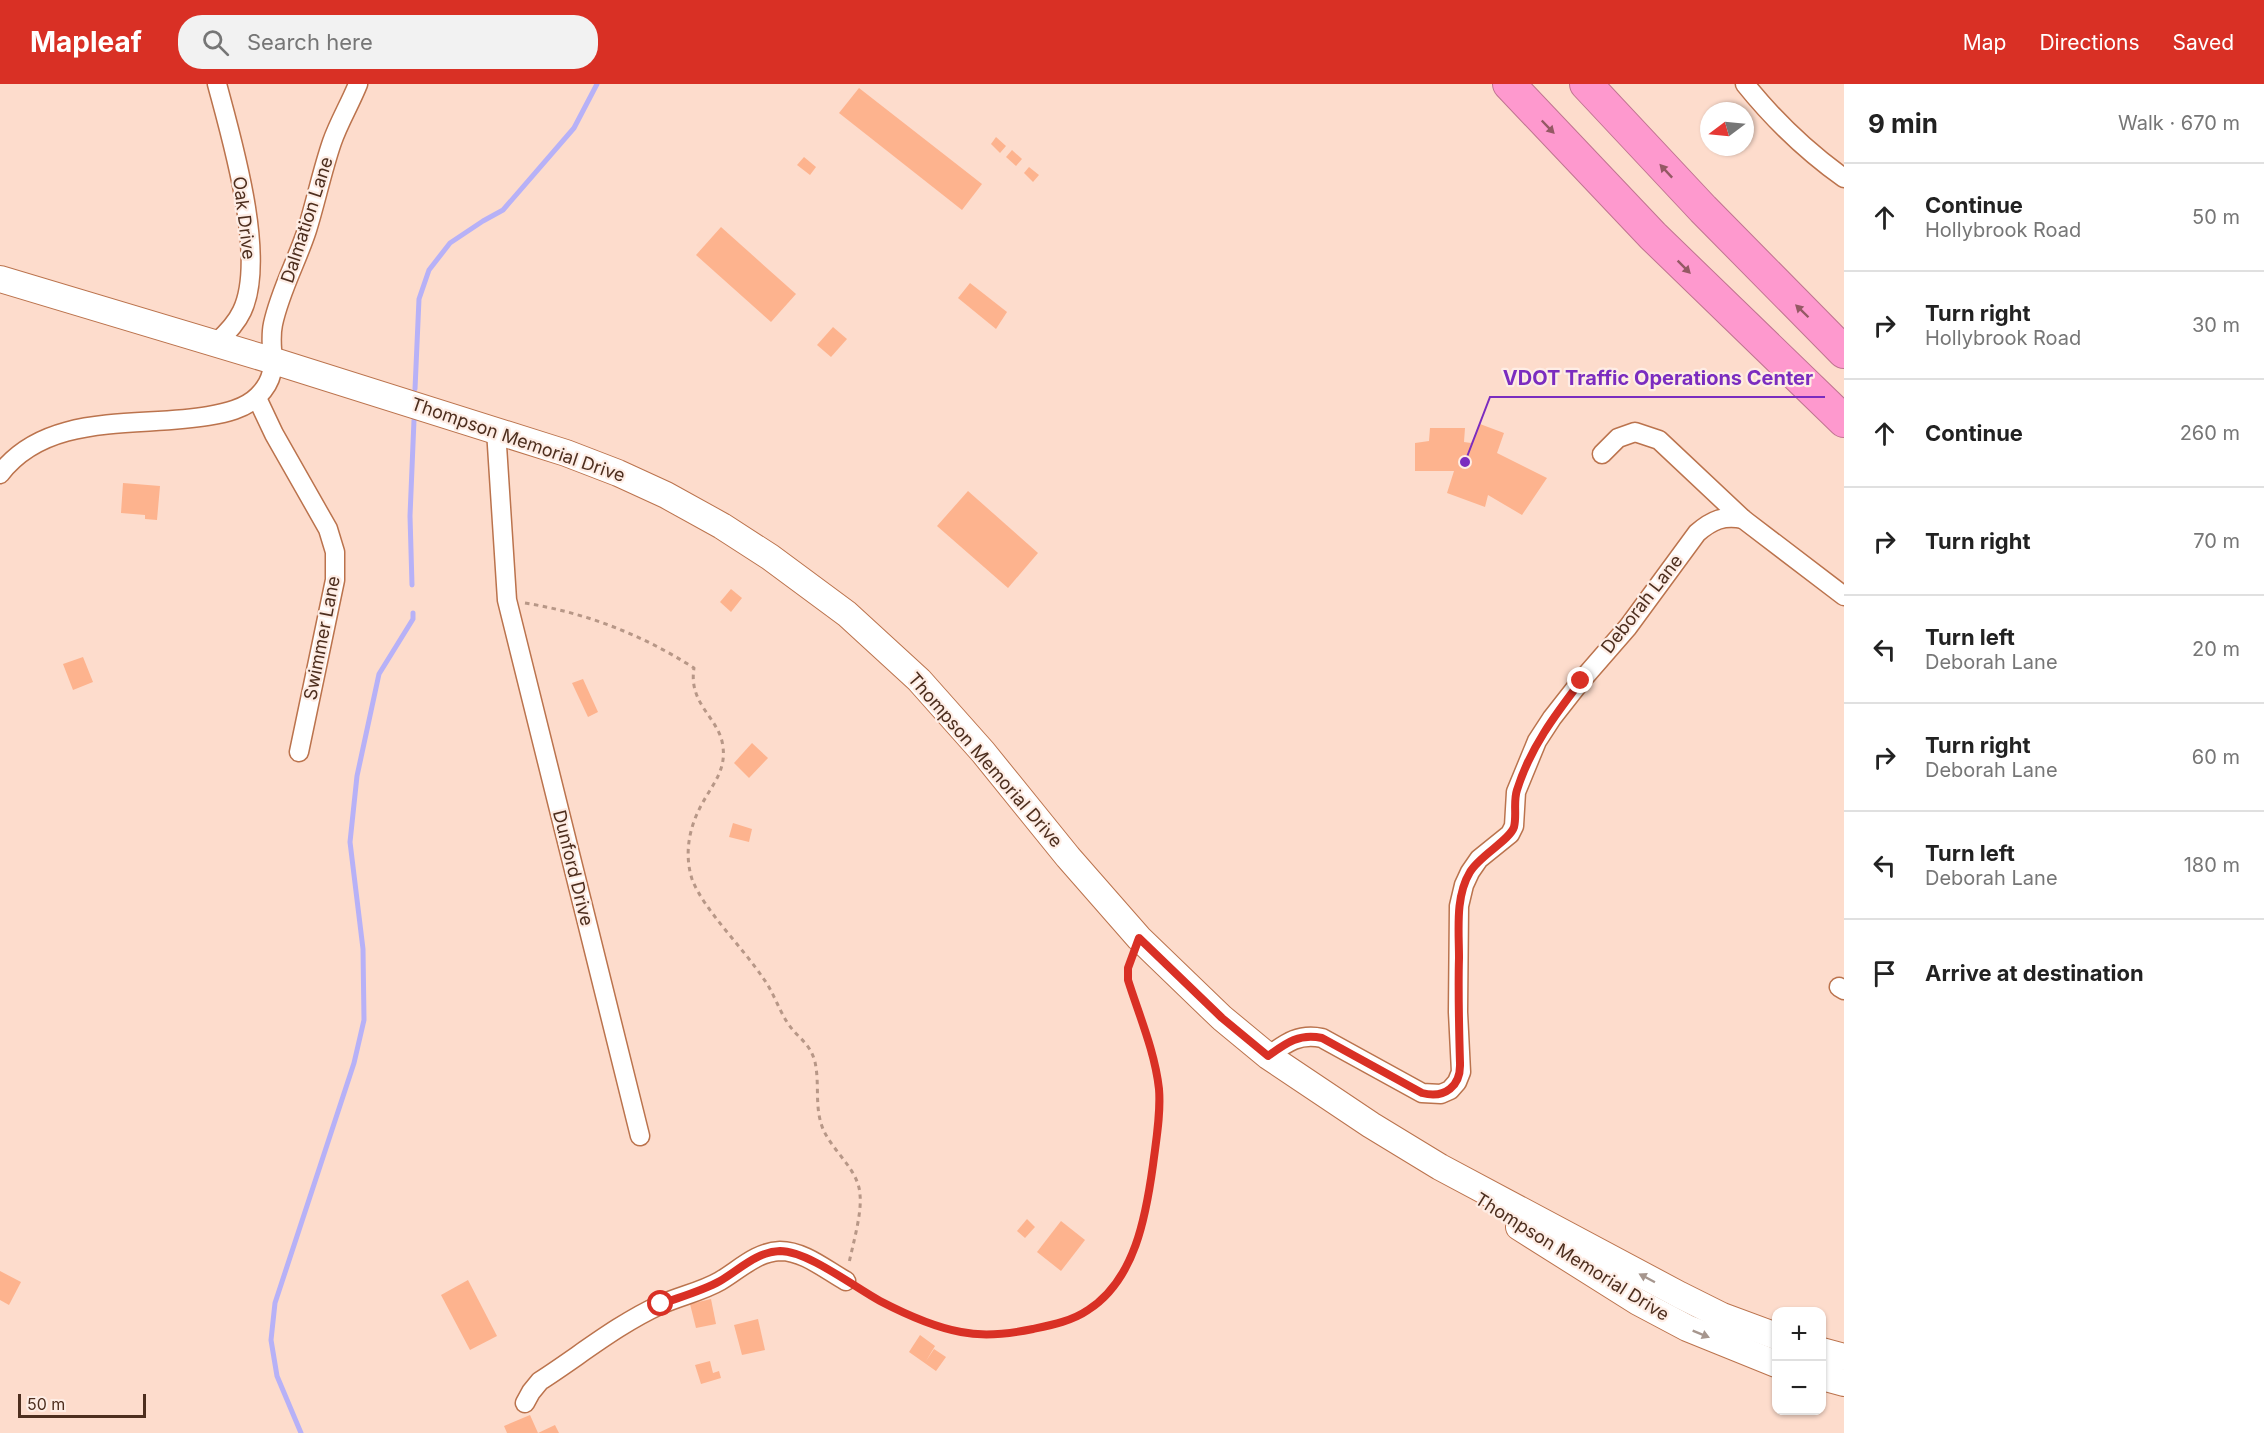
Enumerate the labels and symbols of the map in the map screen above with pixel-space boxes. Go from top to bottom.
north arrow [1700,102,1754,156]
one-way arrow [1541,119,1554,134]
street label: Dalmation Lane [276,154,337,286]
one-way arrow [1659,163,1673,178]
street label: Oak Drive [229,175,260,261]
one-way arrow [1677,259,1691,273]
one-way arrow [1796,304,1810,318]
callout: VDOT Traffic Operations Center [1490,359,1825,397]
text: VDOT Traffic Operations Center [1503,366,1813,390]
street label: Thompson Memorial Drive [408,393,628,486]
street label: Deborah Lane [1597,550,1687,657]
street label: Swimmer Lane [299,574,344,702]
route end [1567,667,1593,693]
street label: Thompson Memorial Drive [904,668,1067,851]
street label: Dunford Drive [549,808,598,928]
street label: Thompson Memorial Drive [1471,1188,1673,1325]
one-way arrow [1638,1273,1655,1283]
route start [647,1290,673,1316]
one-way arrow [1692,1329,1710,1339]
scale bar [18,1391,146,1418]

